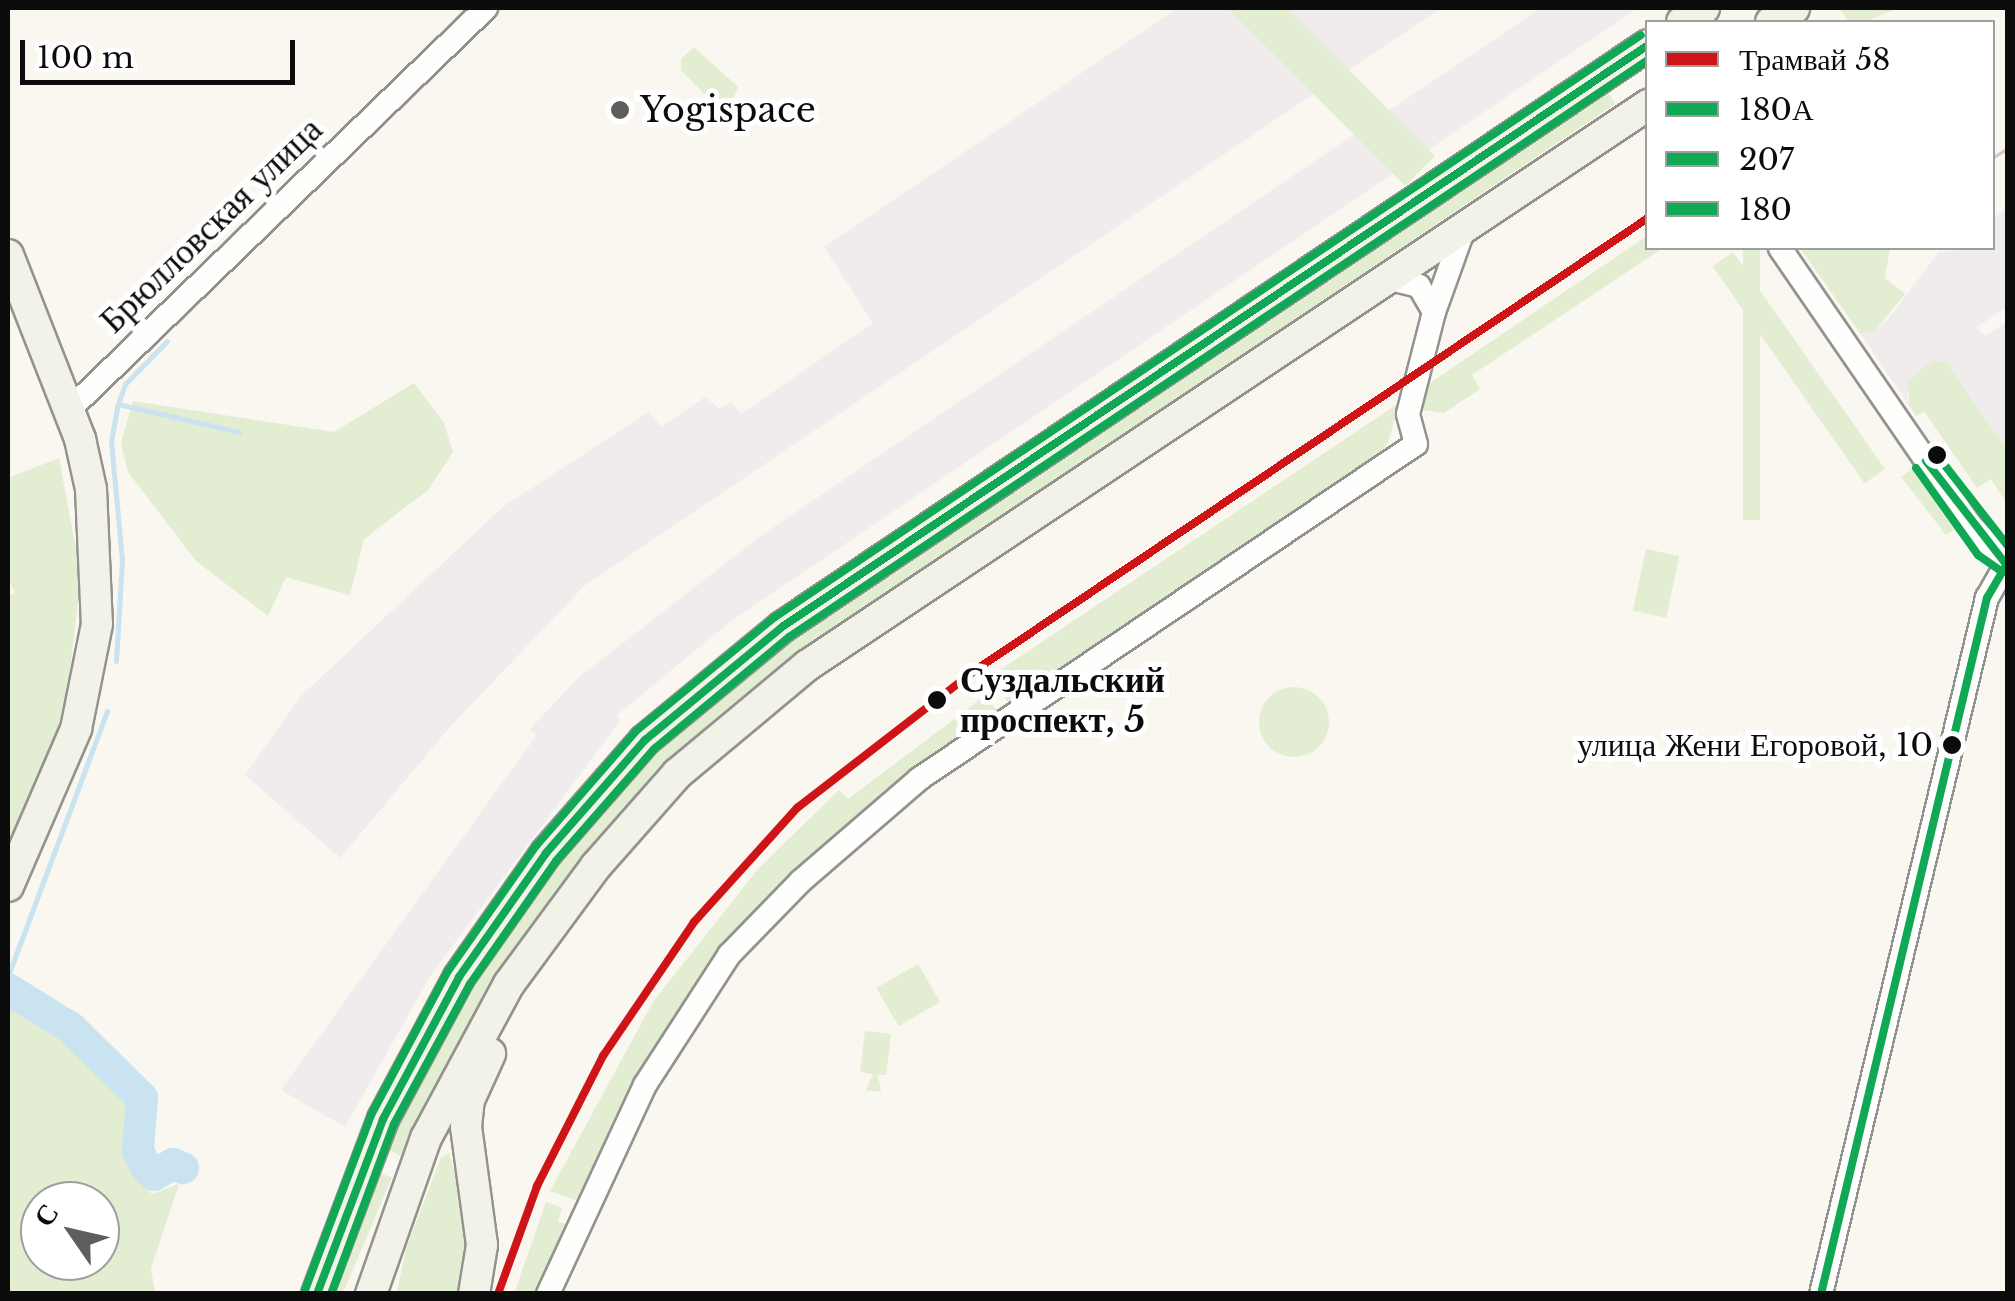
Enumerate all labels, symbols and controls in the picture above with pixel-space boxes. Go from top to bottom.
scale bar [25,20,300,82]
legend [1645,20,1995,250]
text: 100 m [37,39,134,76]
text: Трамвай 58 [1739,41,1890,78]
place label: Yogispace [640,89,816,131]
text: 180А [1739,91,1814,128]
marker: Yogispace [609,99,631,121]
street label: Брюлловская улица [91,109,331,341]
text: 207 [1739,141,1794,178]
text: 180 [1739,191,1792,228]
unlabelled marker [1927,445,1947,465]
place label: Суздальский проспект, 5 [960,659,1165,741]
marker: Суздальский проспект, 5 [924,687,950,713]
place label: улица Жени Егоровой, 10 [1577,726,1933,764]
marker: улица Жени Егоровой, 10 [1942,735,1962,755]
north arrow [20,1181,120,1281]
text: С [26,1197,67,1233]

